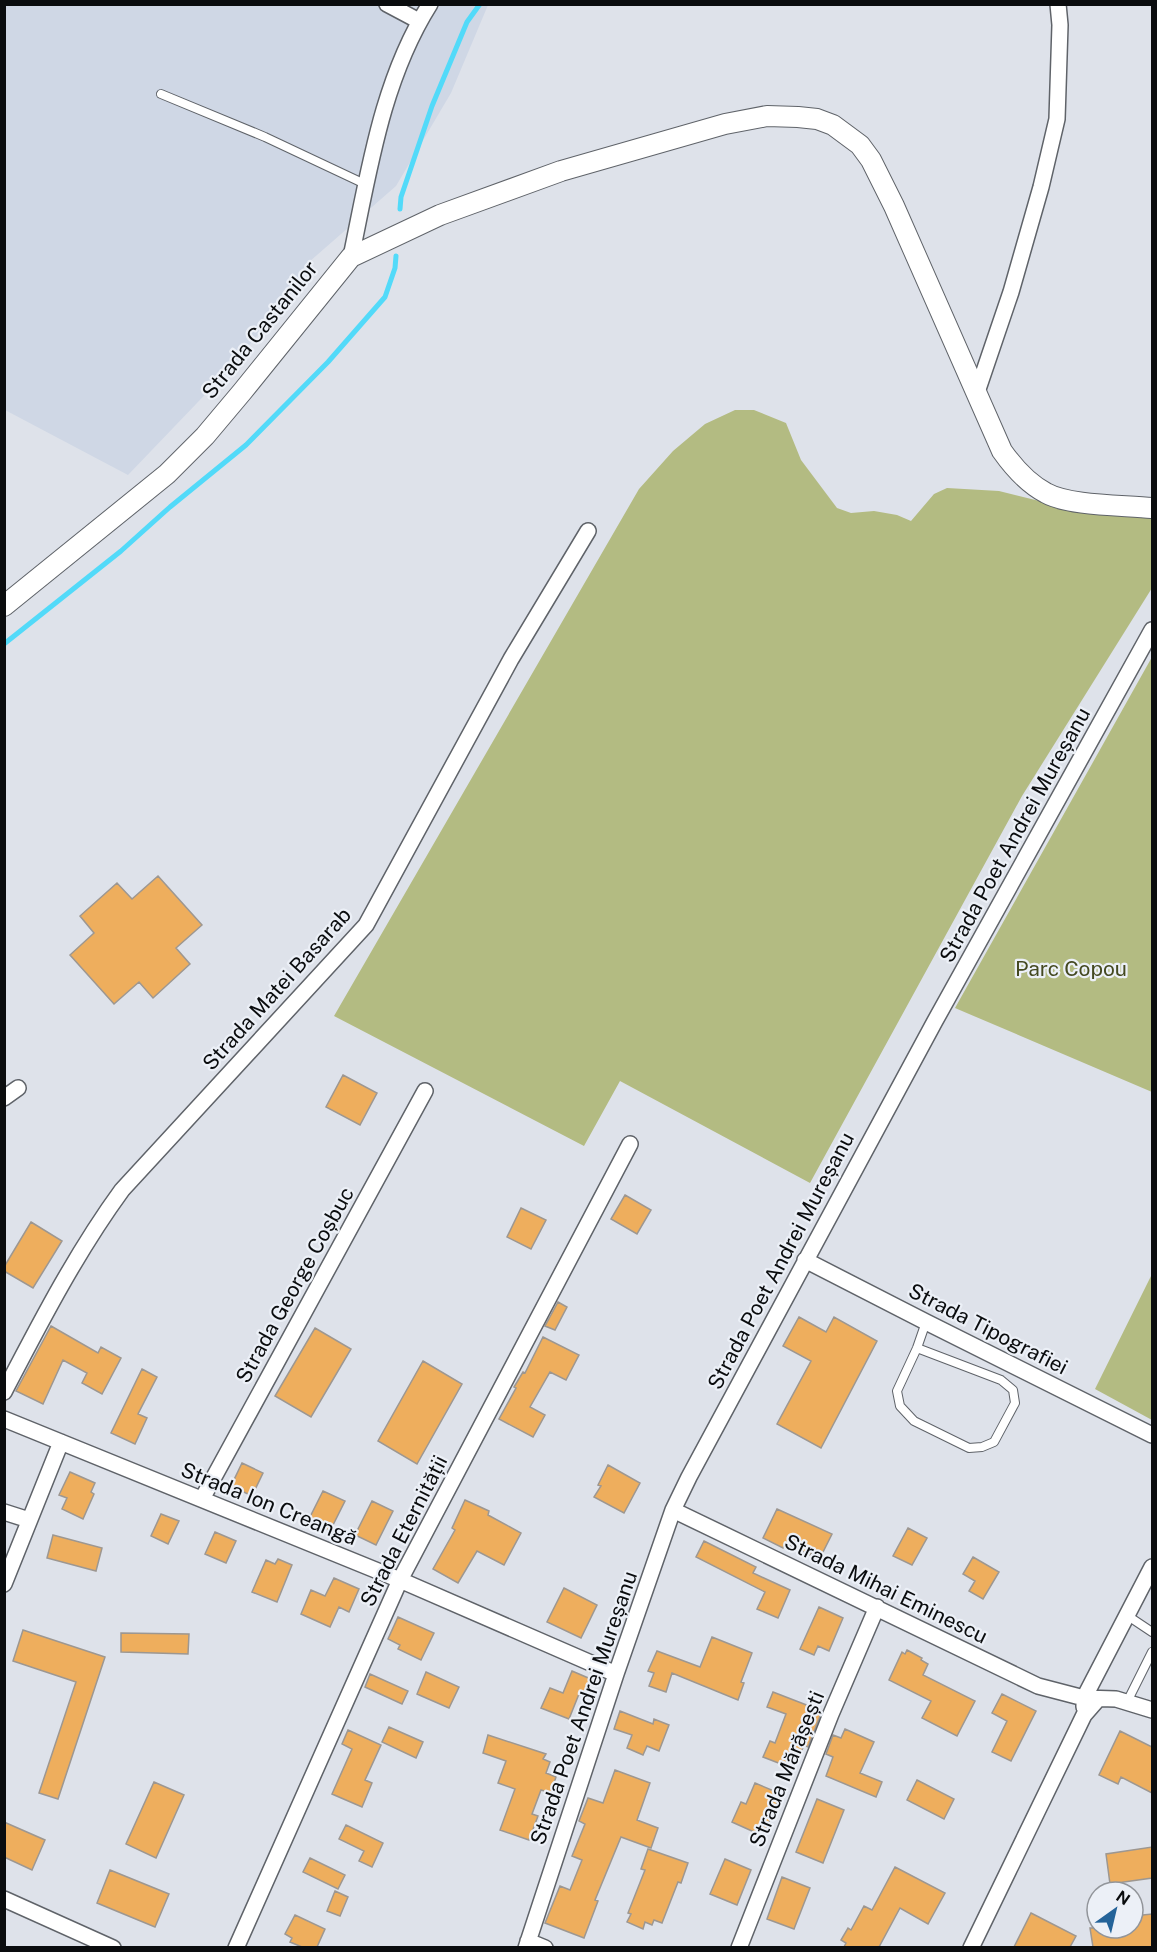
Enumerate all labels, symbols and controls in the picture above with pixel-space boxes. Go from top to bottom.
street label: Strada Castanilor [196,256,323,404]
street label: Strada Poet Andrei Mureșanu [934,703,1095,967]
street label: Strada Matei Basarab [197,902,356,1075]
park label: Parc Copou [1015,956,1127,981]
street label: Strada Poet Andrei Mureșanu [702,1128,859,1394]
street label: Strada George Coșbuc [230,1182,359,1387]
street label: Strada Tipografiei [904,1278,1072,1379]
street label: Strada Eternității [355,1451,452,1610]
street label: Strada Ion Creangă [177,1457,361,1550]
street label: Strada Mihai Eminescu [781,1528,992,1649]
street label: Strada Poet Andrei Mureșanu [525,1568,642,1848]
street label: Strada Mărășești [744,1687,829,1851]
north arrow [1085,1880,1145,1940]
text: N [1113,1887,1134,1909]

